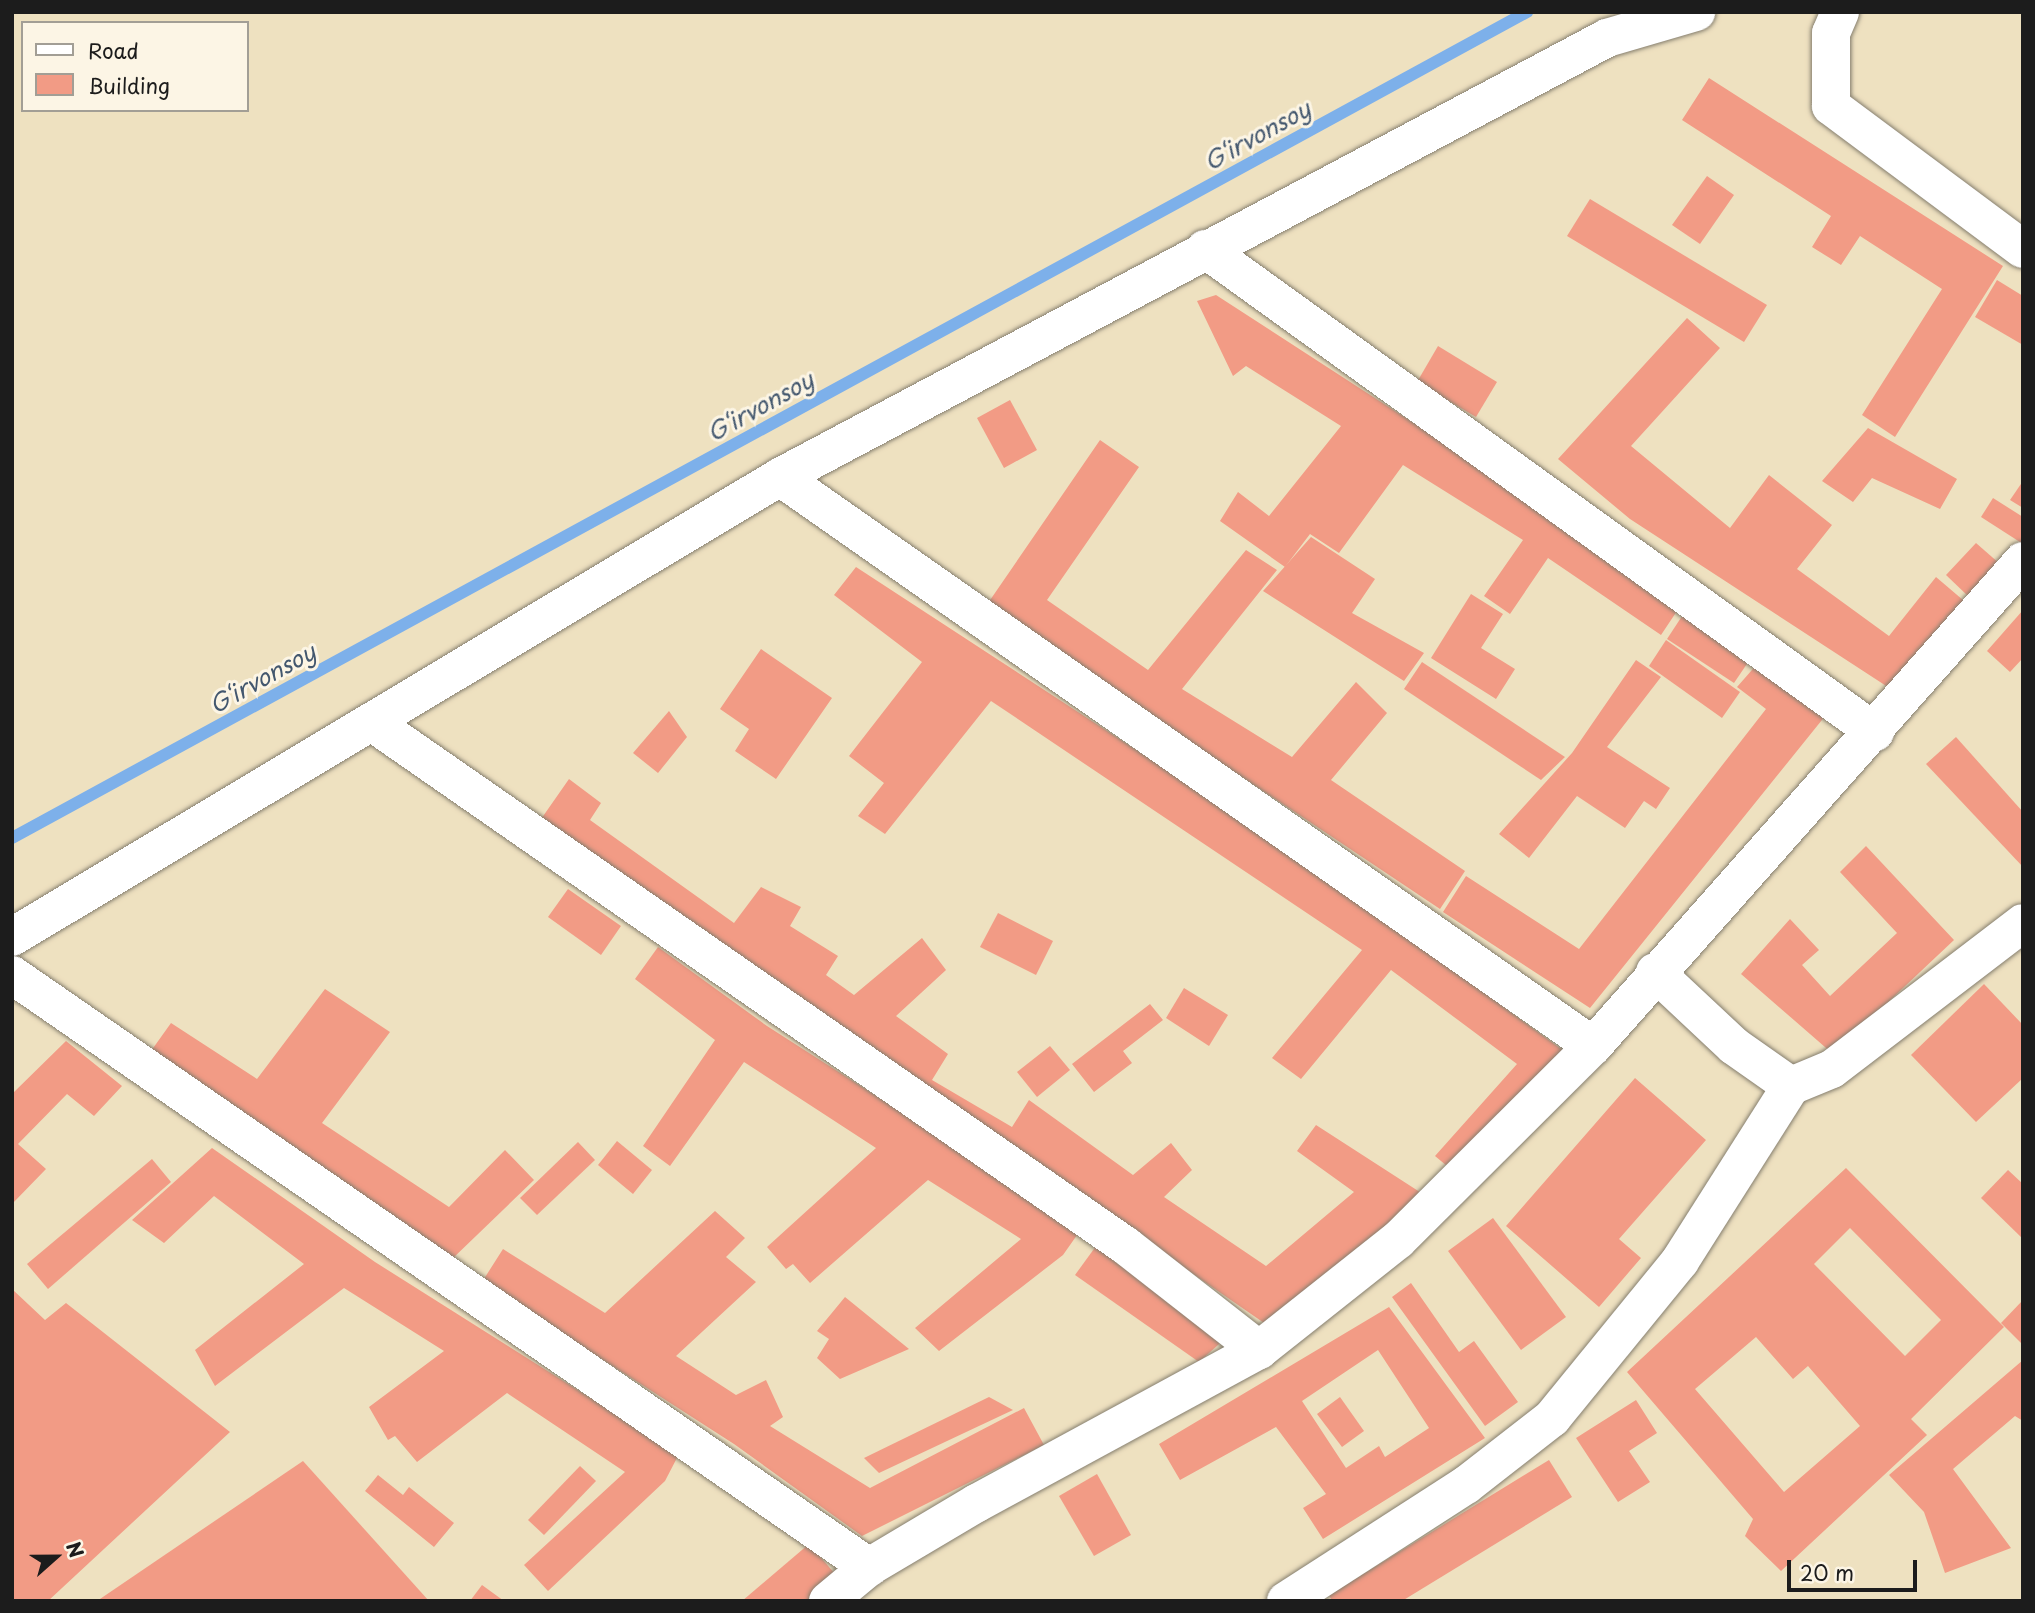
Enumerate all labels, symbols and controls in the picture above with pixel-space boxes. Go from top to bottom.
legend [21,21,248,112]
text: Road [88,34,139,66]
text: Building [88,69,170,101]
water label: G‘irvonsoy [1199,94,1315,176]
water label: G‘irvonsoy [702,365,818,447]
water label: G‘irvonsoy [204,637,320,719]
north arrow [21,1522,91,1592]
text: N [60,1537,91,1562]
scale bar [1790,1546,1920,1590]
text: 20 m [1800,1556,1854,1588]

